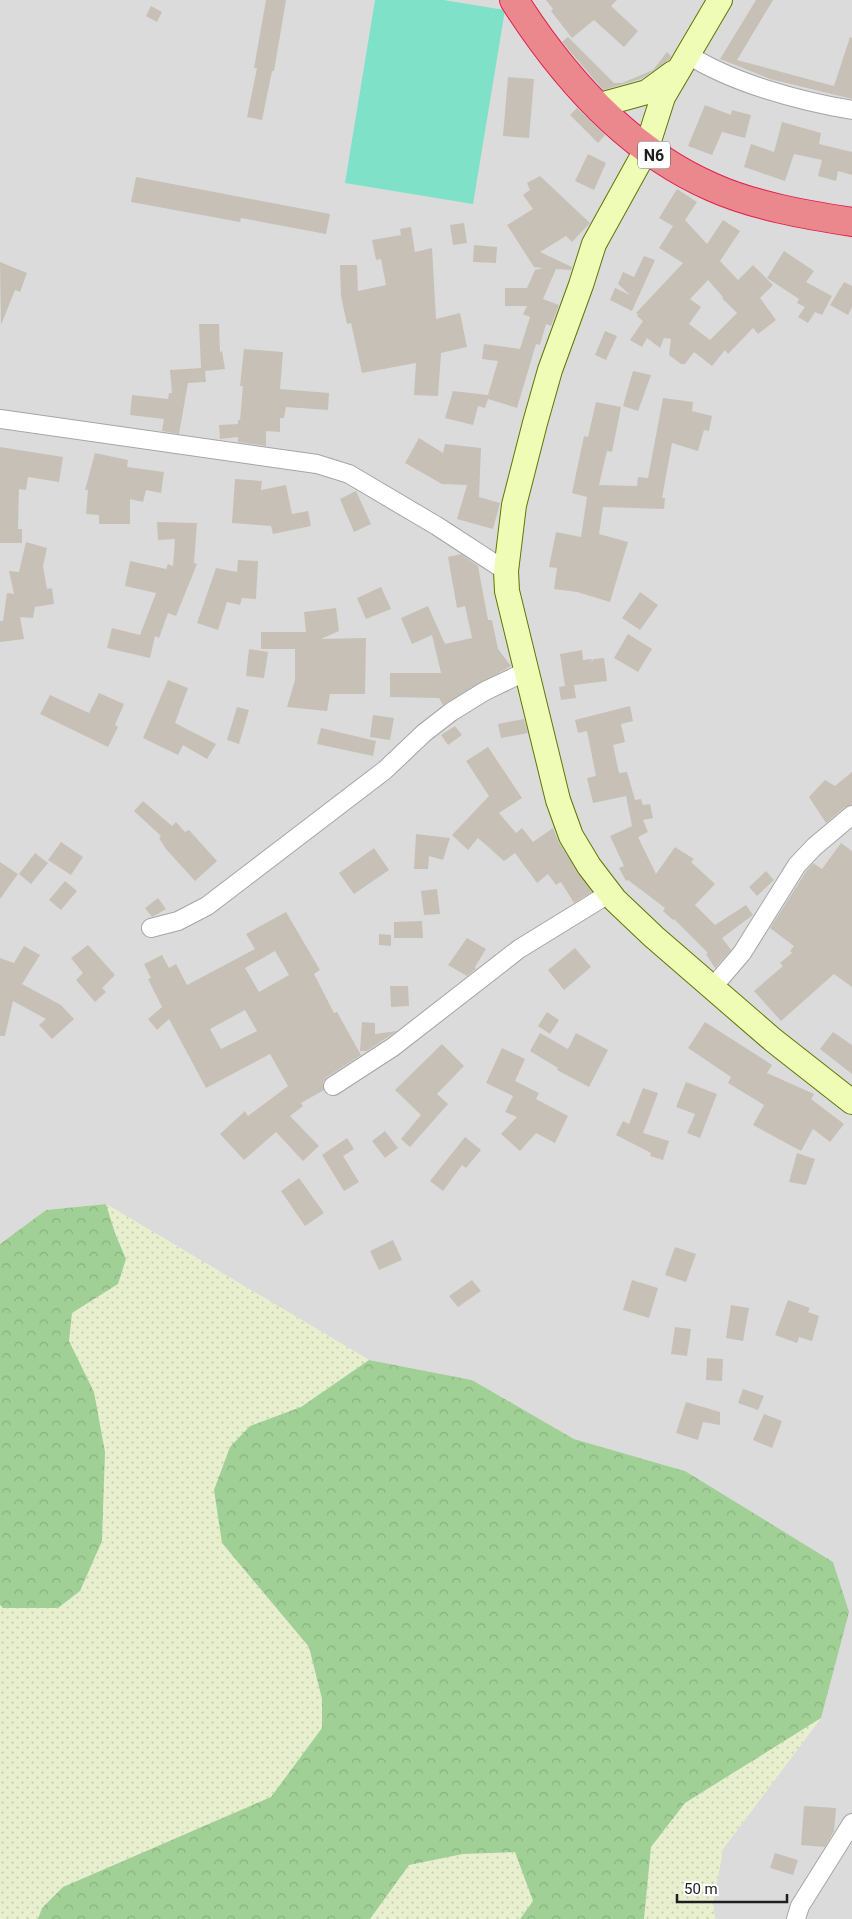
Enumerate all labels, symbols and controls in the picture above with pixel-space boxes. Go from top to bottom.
road number: N6 [638,142,670,168]
scale bar [677,1872,787,1904]
text: 50 m [684,1880,718,1898]

